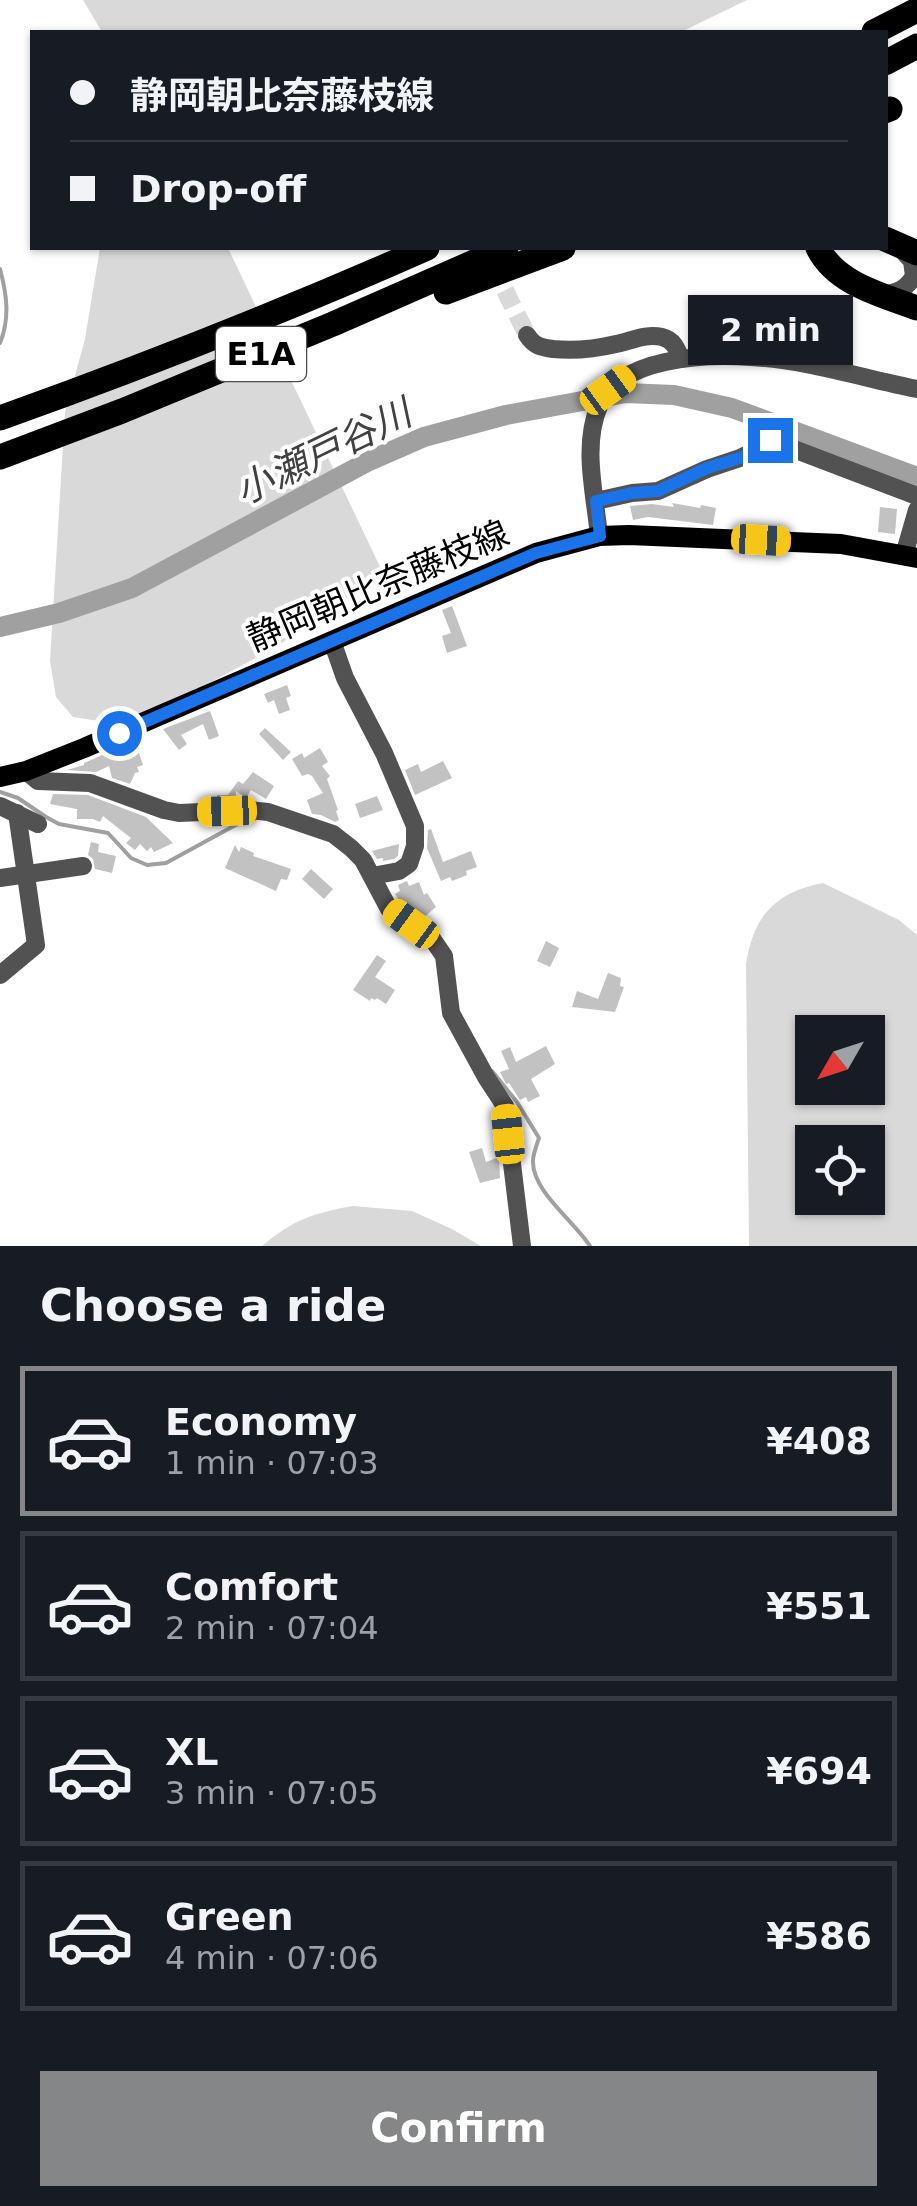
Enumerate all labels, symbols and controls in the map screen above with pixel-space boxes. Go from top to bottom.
text: 静岡朝比奈藤枝線 [130,74,434,118]
text: Drop-off [130,167,306,211]
callout: 2 min [688,295,852,365]
text: 2 min [720,311,821,349]
road number: E1A [216,327,306,381]
car [575,360,641,420]
water label: 小瀬戸谷川 [228,389,422,513]
route end [748,418,793,463]
street label: 静岡朝比奈藤枝線 [241,513,515,659]
car [730,523,792,557]
route start [97,711,142,756]
car [196,795,258,827]
car [378,894,444,954]
north arrow [795,1015,885,1105]
map controls [795,1015,885,1215]
car [490,1103,526,1165]
button: locate [795,1125,885,1215]
text: Choose a ride [40,1279,386,1332]
icon: car [45,1396,135,1486]
text: Economy [165,1400,357,1444]
text: ¥408 [766,1419,872,1463]
text: 1 min · 07:03 [165,1444,379,1482]
icon: car [45,1561,135,1651]
text: Comfort [165,1565,338,1609]
text: ¥551 [766,1584,872,1628]
text: 2 min · 07:04 [165,1609,379,1647]
icon: car [45,1726,135,1816]
text: XL [165,1730,219,1774]
text: ¥694 [766,1749,872,1793]
text: 3 min · 07:05 [165,1774,379,1812]
icon: car [45,1891,135,1981]
text: Green [165,1895,294,1939]
text: ¥586 [766,1914,872,1958]
text: 4 min · 07:06 [165,1939,379,1977]
button: Confirm [40,2071,877,2186]

